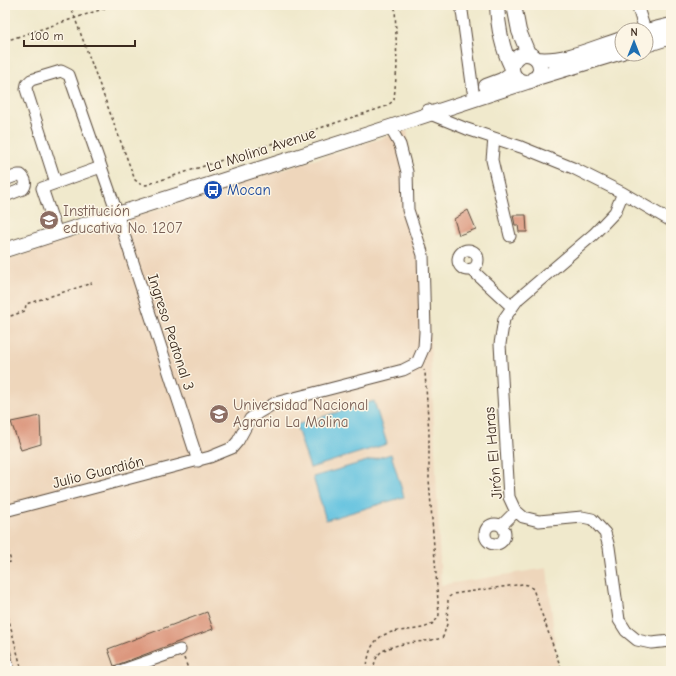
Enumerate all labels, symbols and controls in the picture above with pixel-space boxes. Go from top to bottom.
scale bar [24,22,135,48]
north arrow [614,22,654,62]
text: N [630,26,638,39]
text: 100 m [30,29,63,43]
street label: La Molina Avenue [204,124,318,176]
bus stop icon: Mocan [202,179,224,201]
place label: Mocan [227,181,271,199]
place label: Institución educativa No. 1207 [63,202,182,237]
school or university icon: Institución educativa No. 1207 [38,209,60,231]
street label: Ingreso Peatonal 3 [144,272,198,392]
place label: Universidad Nacional Agraria La Molina [233,396,368,431]
school or university icon: Universidad Nacional Agraria La Molina [208,403,230,425]
street label: Jirón El Haras [480,406,506,500]
street label: Julio Guardión [51,452,145,492]

